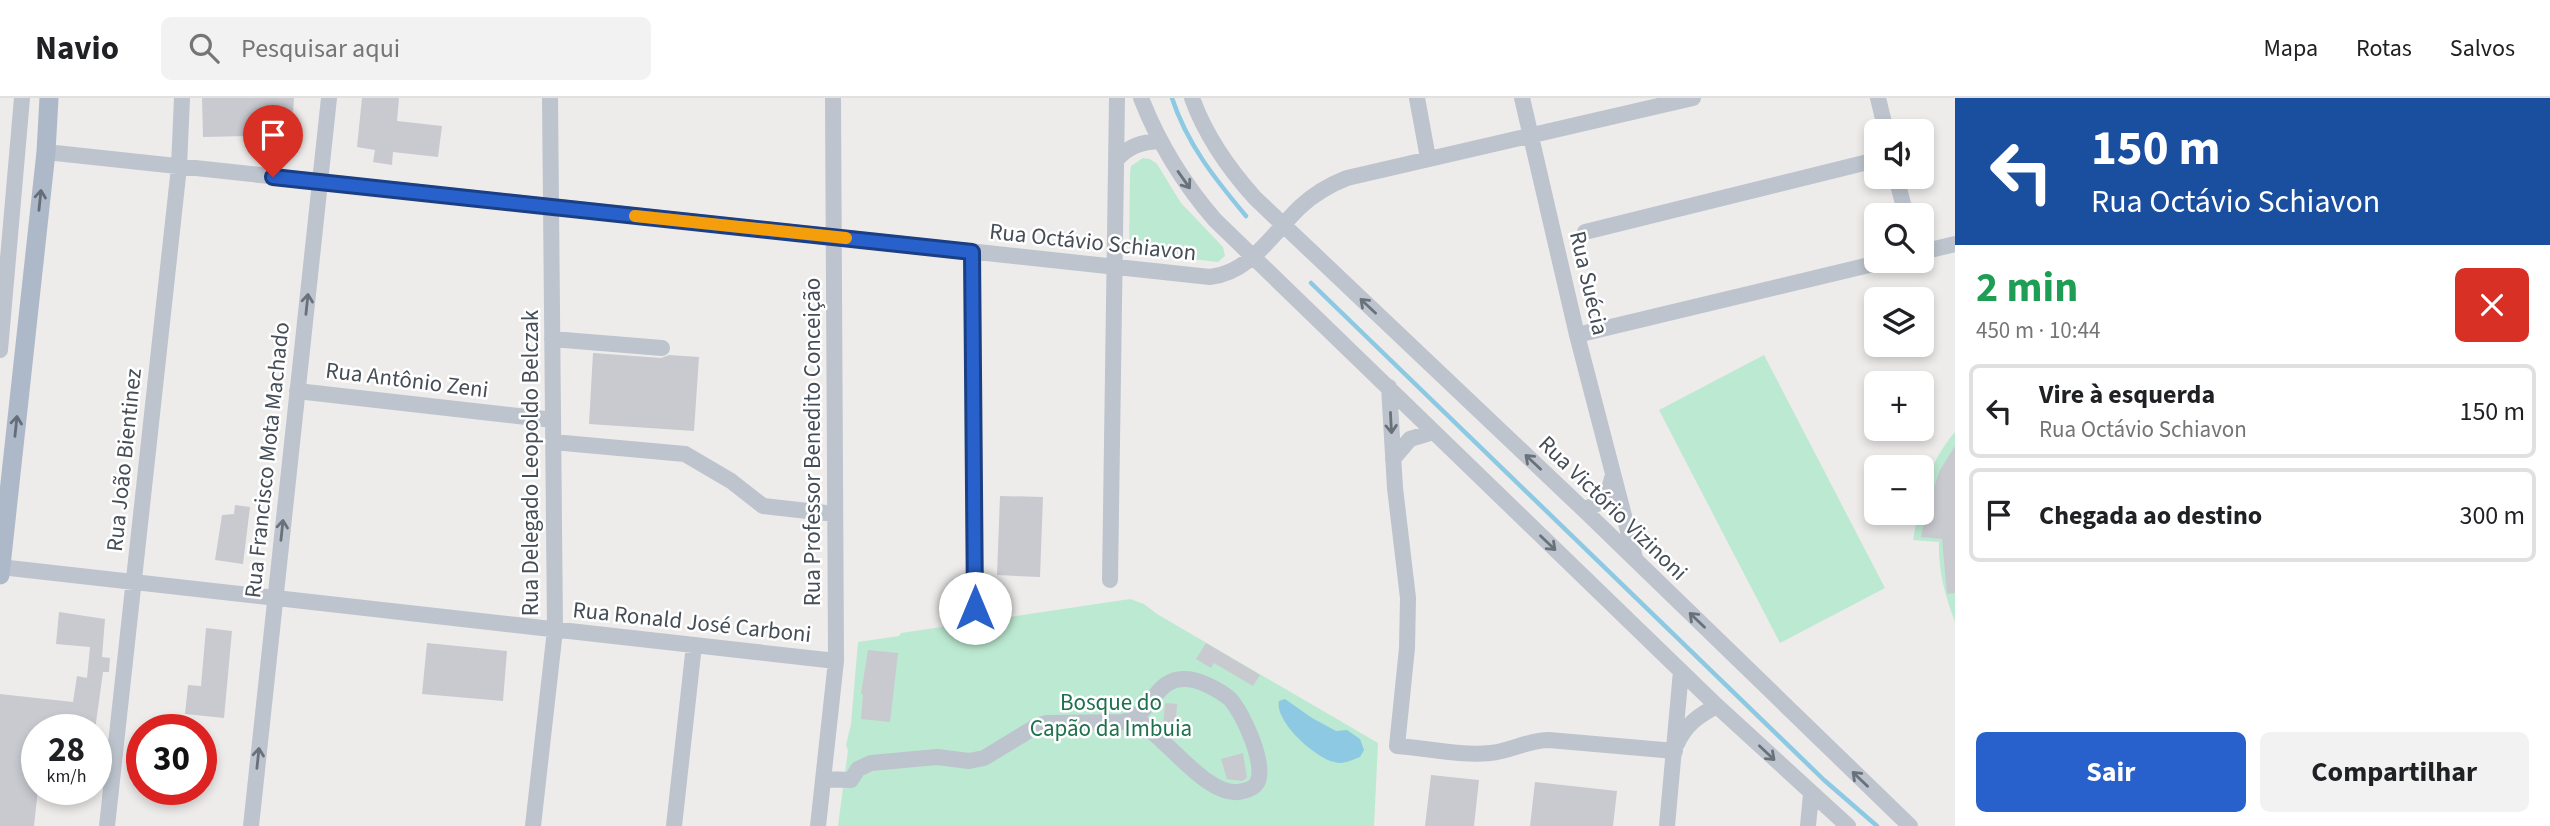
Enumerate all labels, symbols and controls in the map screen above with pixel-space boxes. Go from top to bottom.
search box [161,17,651,80]
text: Navio [35,25,119,72]
icon: search [185,29,223,67]
text: Pesquisar aqui [241,30,400,67]
text: Mapa [2263,31,2318,66]
text: Rotas [2356,31,2412,66]
text: Salvos [2450,31,2515,66]
pin [243,105,303,177]
text: 150 m [2091,114,2220,184]
icon: arrive [254,116,292,154]
map controls [1864,119,1934,525]
button: sound [1864,119,1934,189]
icon: left [1976,126,2067,217]
one-way arrow [1177,170,1191,189]
text: Rua Octávio Schiavon [2091,179,2380,225]
one-way arrow [34,189,47,212]
button: search [1864,203,1934,273]
street label: Rua Octávio Schiavon [988,215,1198,269]
street label: Rua Suécia [1561,228,1617,338]
text: 2 min [1976,258,2078,318]
button: close [2455,268,2529,342]
street label: Rua Professor Benedito Conceição [796,278,829,606]
button: layers [1864,287,1934,357]
one-way arrow [300,293,313,316]
one-way arrow [1360,298,1377,315]
street label: Rua Delegado Leopoldo Belczak [514,309,547,616]
text: 450 m · 10:44 [1976,314,2100,347]
street label: Rua Francisco Mota Machado [236,320,298,600]
street label: Rua Antônio Zeni [324,354,490,406]
street label: Rua João Bientinez [98,367,150,553]
button: + [1864,371,1934,441]
text: Vire à esquerda [2039,376,2215,413]
icon: left [1980,392,2018,430]
text: 150 m [2459,393,2525,430]
one-way arrow [1385,411,1398,434]
text: Rua Octávio Schiavon [2039,413,2247,446]
one-way arrow [10,416,23,438]
street label: Rua Victório Vizinoni [1531,428,1695,588]
one-way arrow [1525,454,1542,471]
button: − [1864,455,1934,525]
icon: arrive [1980,496,2018,534]
text: Chegada ao destino [2039,497,2262,534]
text: 300 m [2459,497,2525,534]
one-way arrow [276,519,289,542]
one-way arrow [1539,534,1556,551]
position arrow [938,571,1012,645]
street label: Rua Ronald José Carboni [571,593,813,651]
one-way arrow [1689,612,1706,629]
park label: Bosque do Capão da Imbuia [1030,686,1192,745]
speed limit sign: 30 [126,714,217,805]
text: 28 [48,725,85,775]
button: Sair [1976,732,2246,812]
button: Compartilhar [2260,732,2529,812]
one-way arrow [1758,745,1776,761]
one-way arrow [252,747,265,770]
text: km/h [47,764,86,789]
one-way arrow [1852,771,1869,788]

